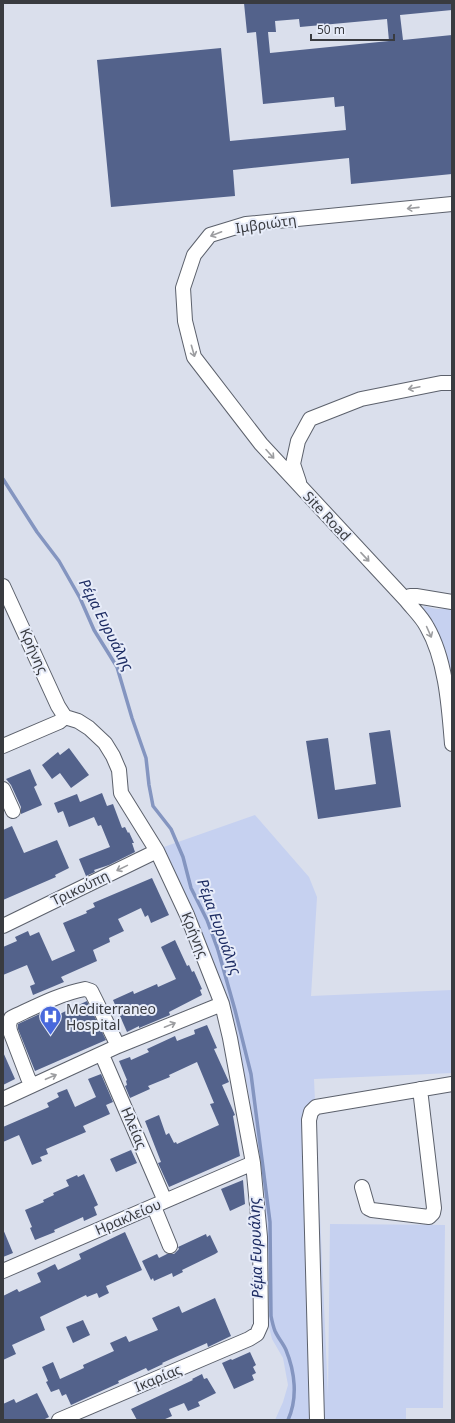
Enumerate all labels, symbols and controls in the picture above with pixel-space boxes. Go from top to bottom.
scale bar [311,16,394,42]
text: 50 m [317,21,345,38]
one-way arrow [407,204,420,212]
street label: Ιμβριώτη [234,210,298,237]
one-way arrow [210,230,222,238]
one-way arrow [190,344,197,357]
one-way arrow [407,385,420,393]
one-way arrow [266,449,275,459]
street label: Site Road [299,487,355,545]
one-way arrow [360,552,370,562]
water label: Ρέμα Ευρυάλης [75,575,139,674]
street label: Κρήνης [16,625,53,677]
one-way arrow [426,625,433,637]
street label: Τρικούπη [48,865,112,910]
one-way arrow [116,865,128,872]
water label: Ρέμα Ευρυάλης [193,876,247,978]
street label: Κρήνης [178,909,213,961]
place label: Mediterraneo Hospital [66,999,156,1034]
hospital icon: Mediterraneo Hospital [37,1004,63,1037]
one-way arrow [164,1021,176,1028]
one-way arrow [45,1072,57,1080]
street label: Ηλείας [117,1104,152,1152]
street label: Ηρακλείου [92,1194,164,1239]
water label: Ρέμα Ευρυάλης [243,1197,267,1299]
street label: Ικαρίας [131,1359,184,1396]

